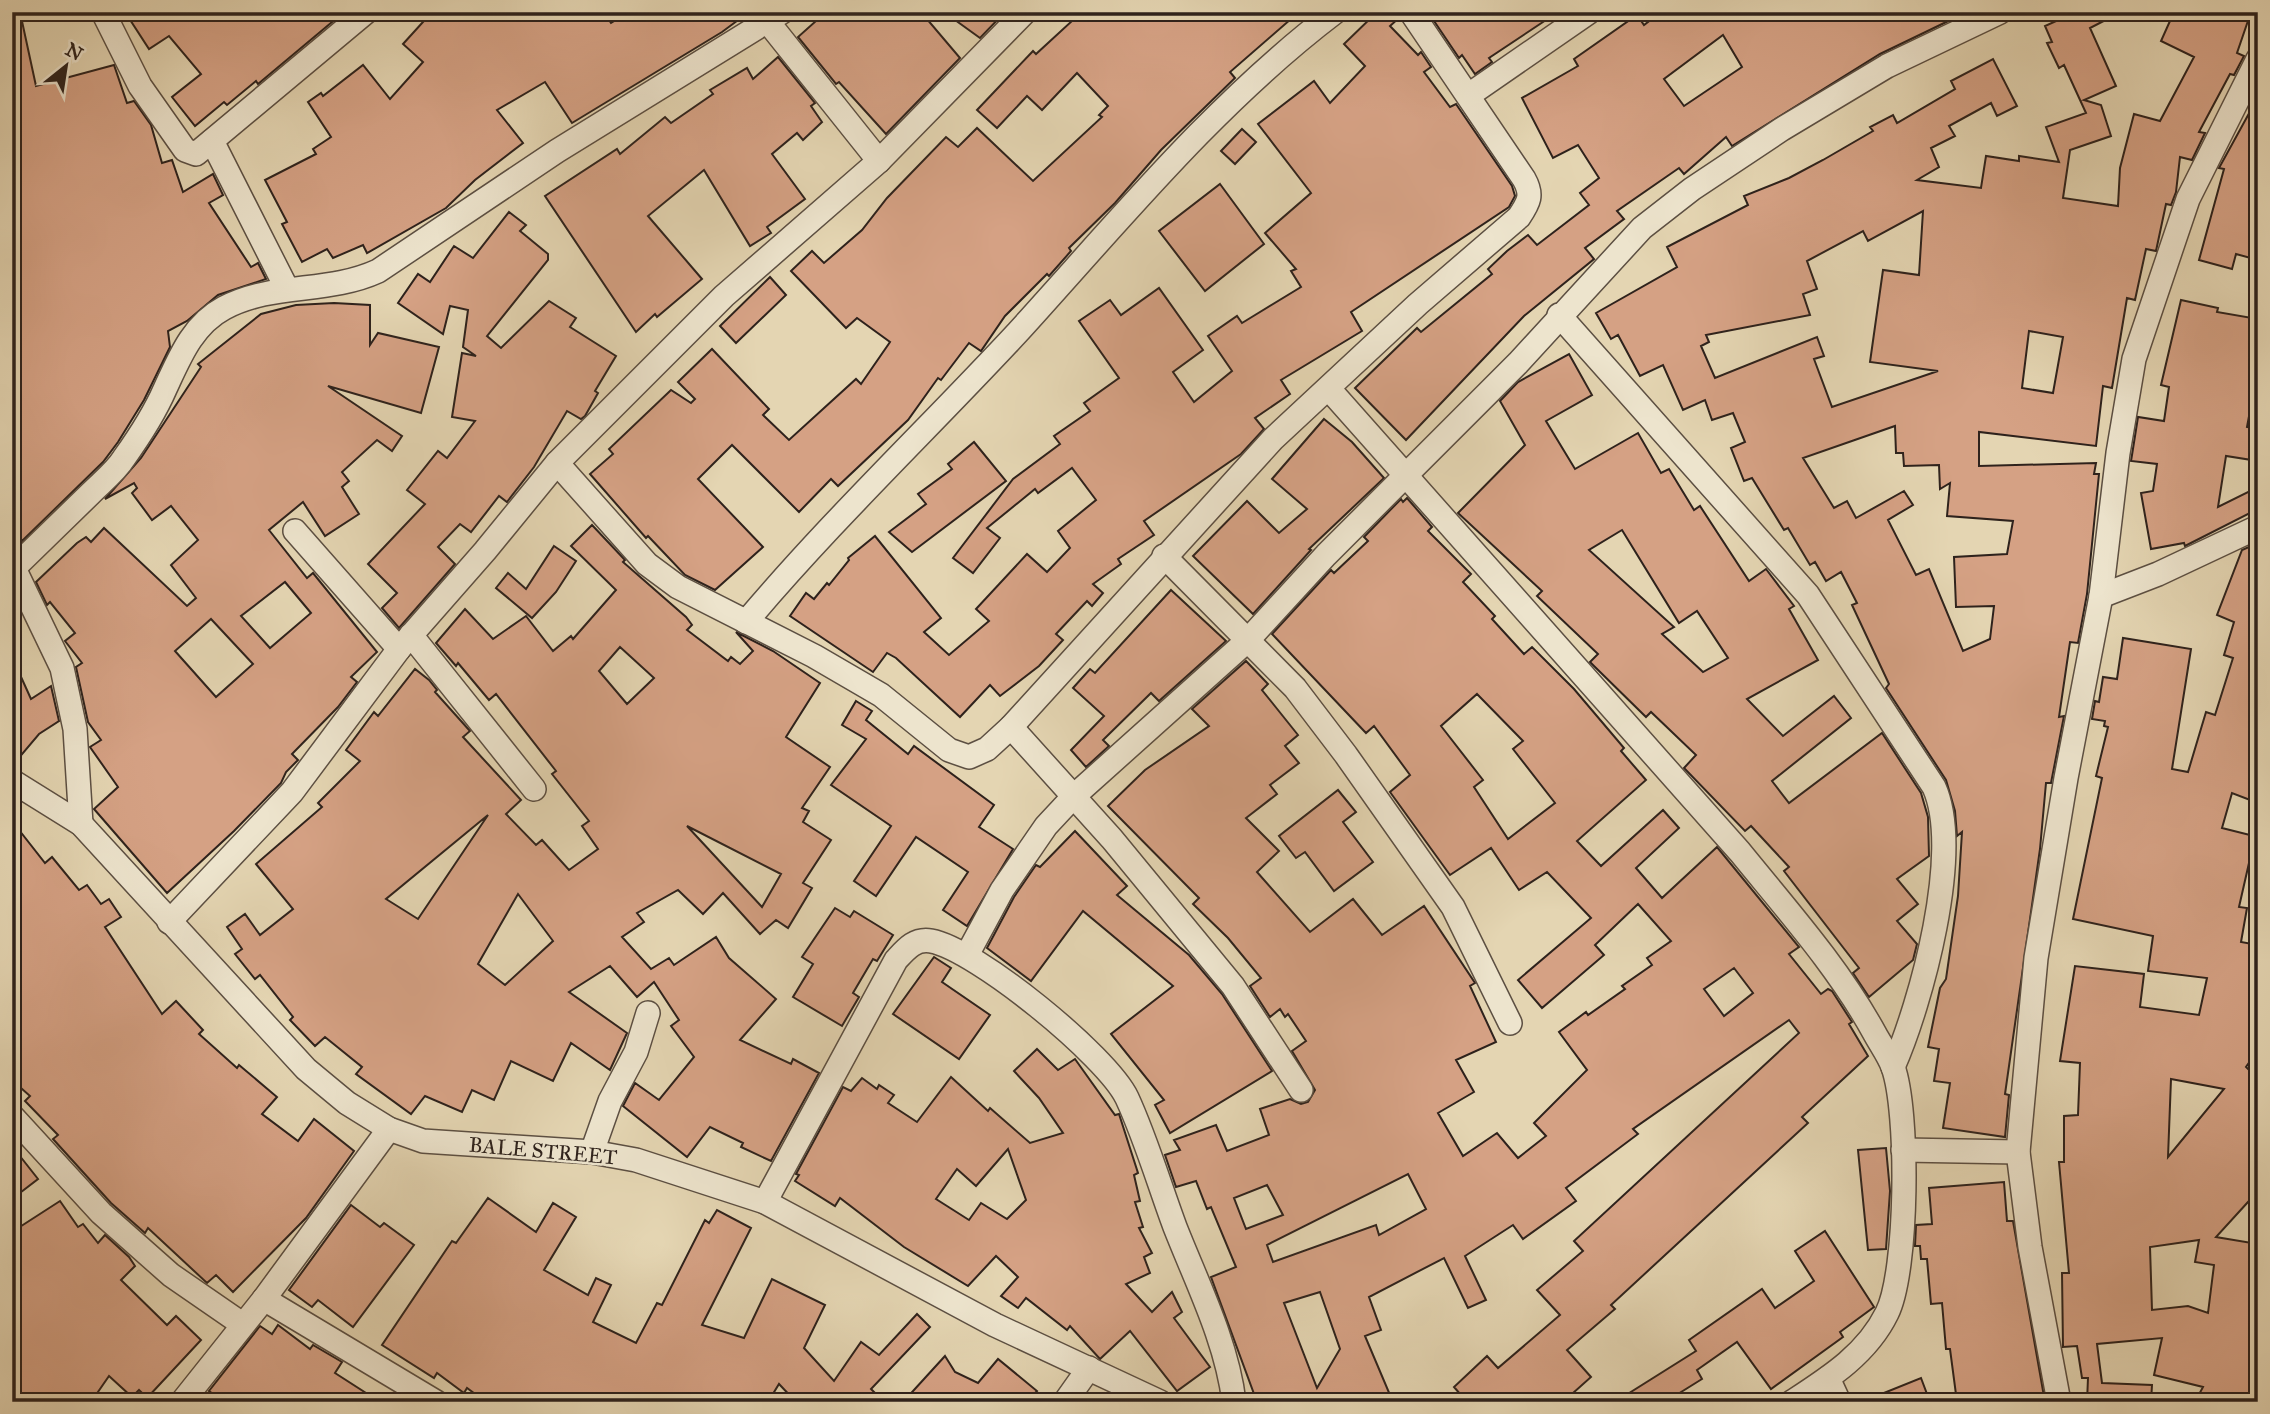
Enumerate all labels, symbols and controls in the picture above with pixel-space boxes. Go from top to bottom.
north arrow [32,32,102,102]
text: N [62,38,87,66]
street label: BALE STREET [468,1132,618,1170]

